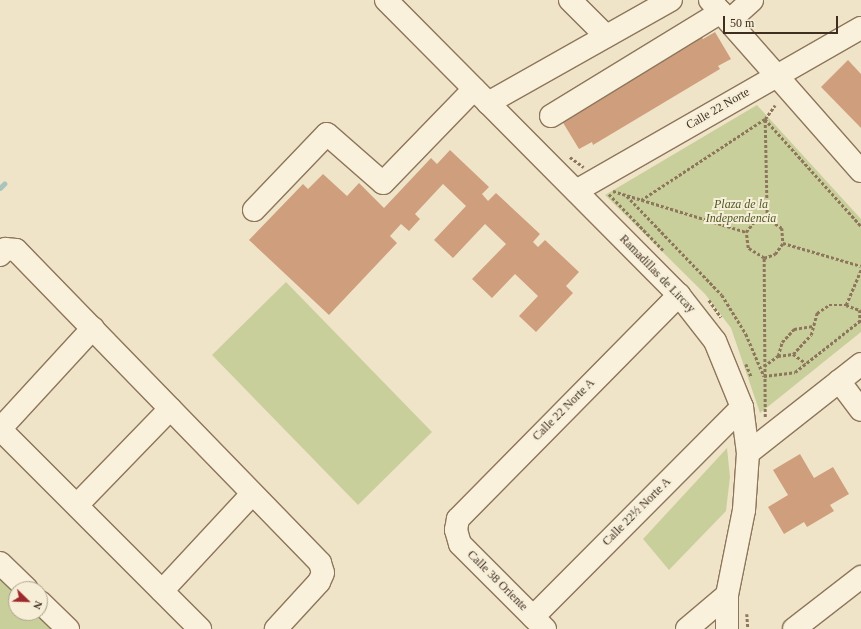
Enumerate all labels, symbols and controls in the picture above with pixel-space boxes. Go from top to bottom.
scale bar [725,8,840,34]
text: 50 m [730,16,754,30]
street label: Calle 22 Norte [684,85,752,133]
park label: Plaza de la Independencia [706,198,776,226]
street label: Ramadillas de Lircay [616,232,698,316]
street label: Calle 22 Norte A [530,376,598,444]
street label: Calle 22½ Norte A [600,475,674,549]
street label: Calle 38 Oriente [464,548,530,614]
north arrow [8,581,48,621]
text: N [31,599,45,611]

